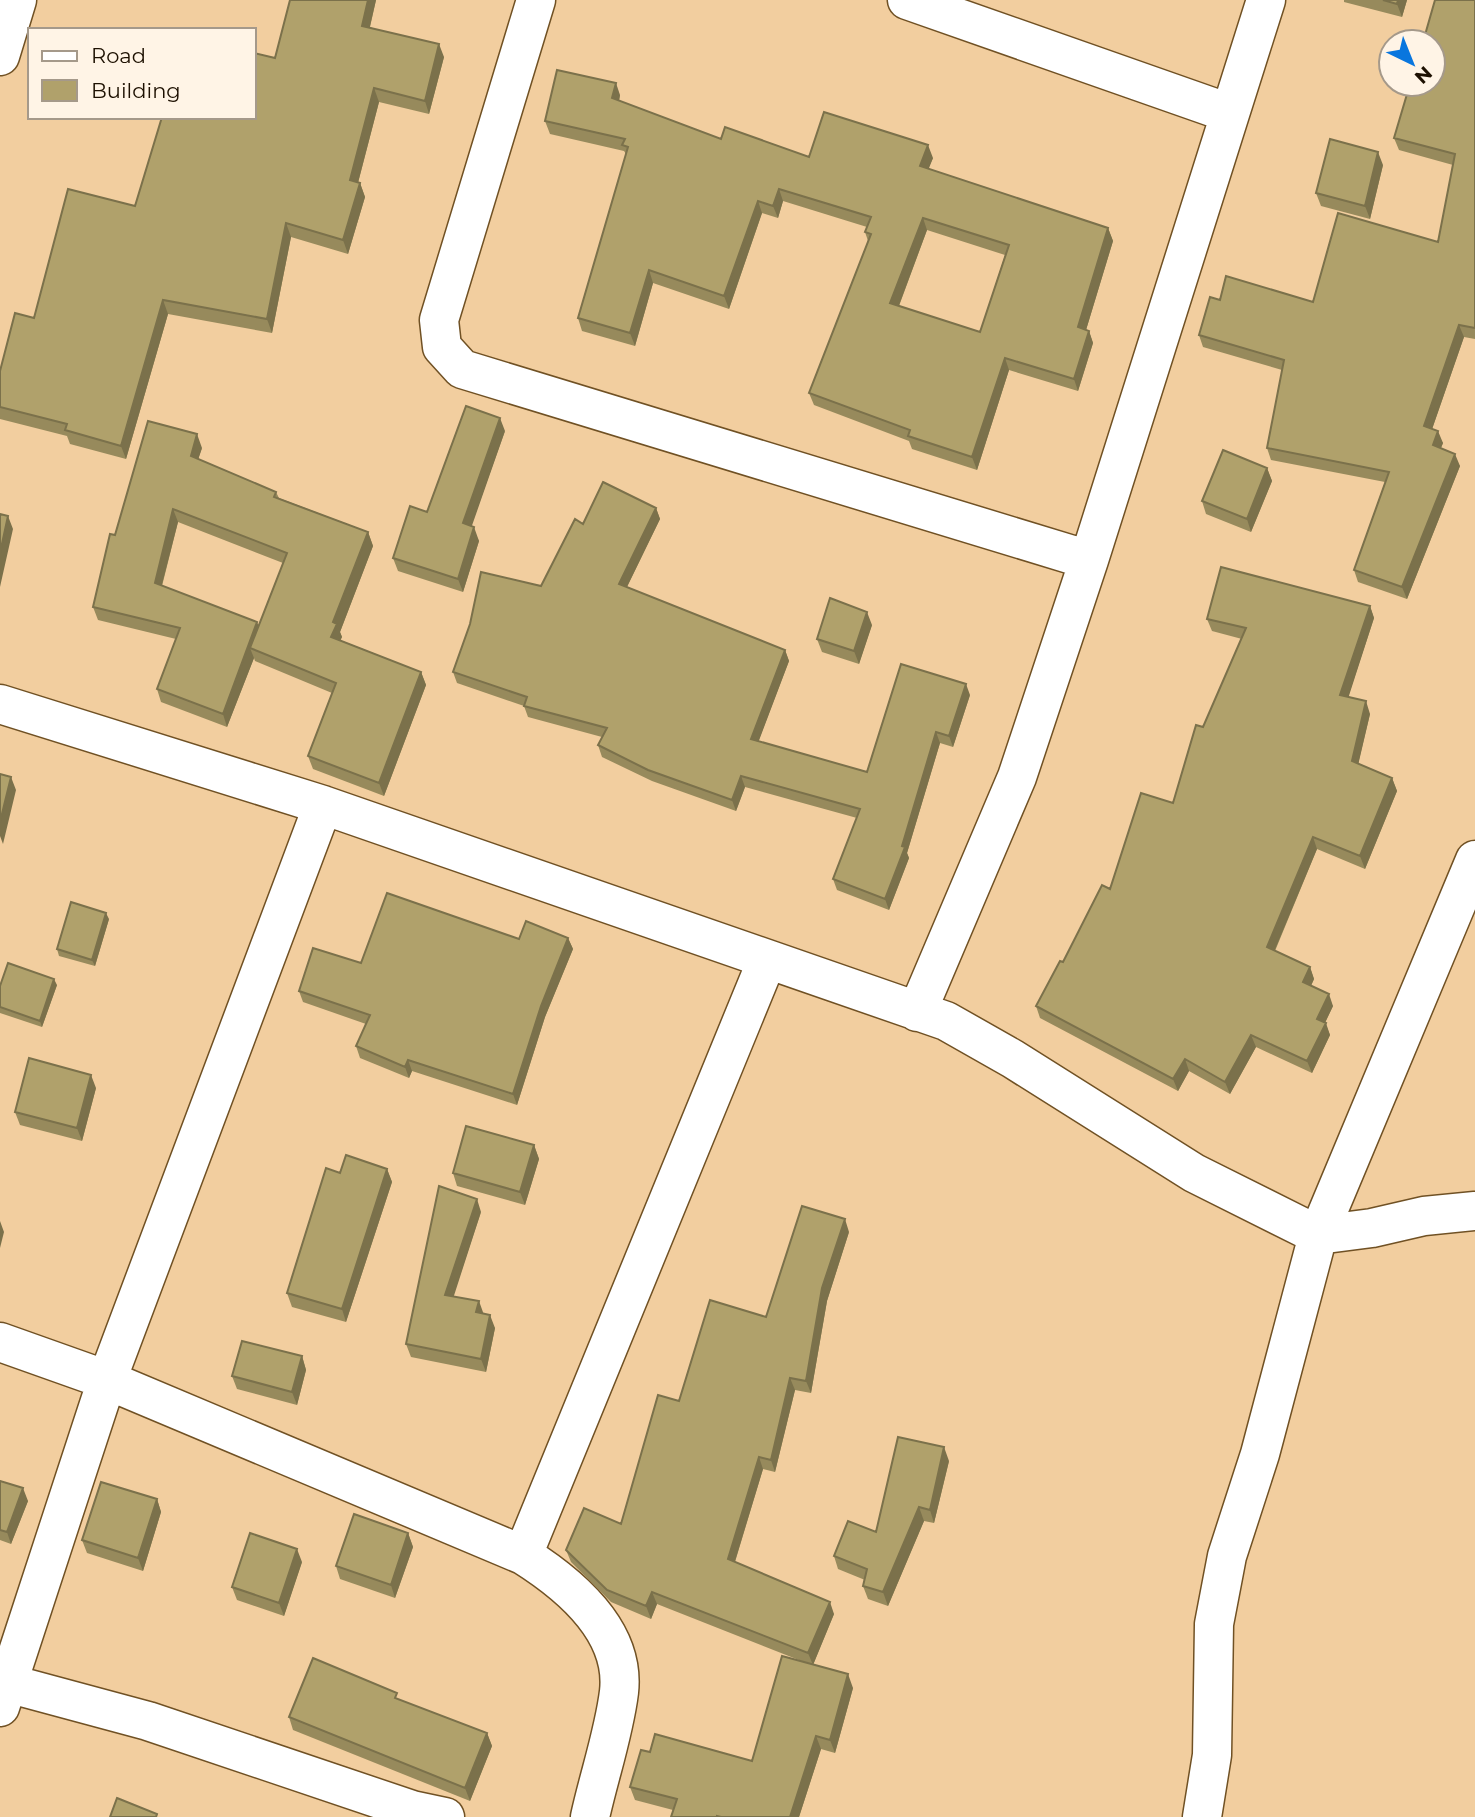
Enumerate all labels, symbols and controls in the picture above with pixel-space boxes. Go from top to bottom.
legend [28,28,256,119]
north arrow [1377,28,1447,98]
text: Road [91,43,146,68]
text: N [1410,61,1437,89]
text: Building [91,78,181,103]

